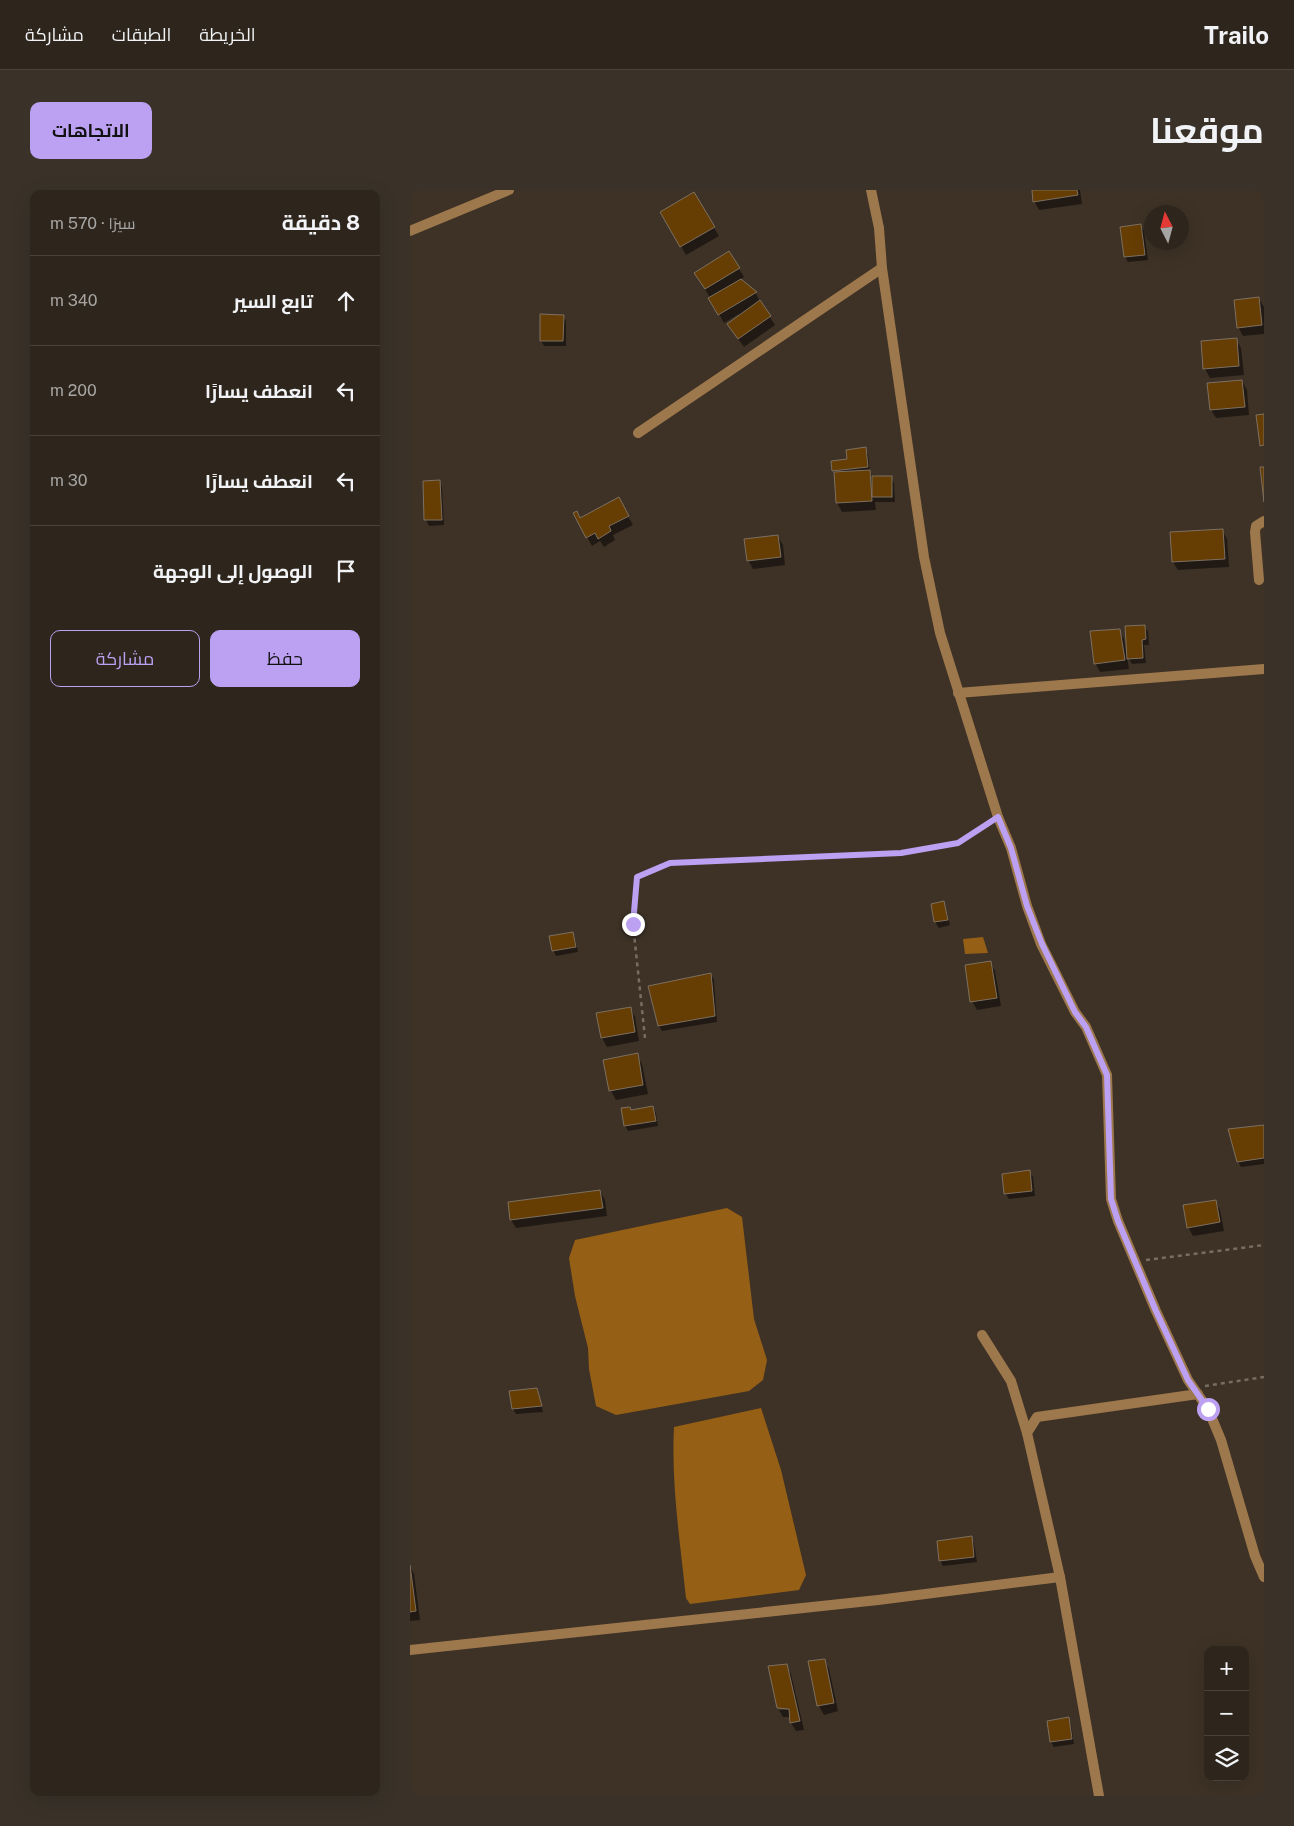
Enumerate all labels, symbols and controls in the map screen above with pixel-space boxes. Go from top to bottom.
text: Trailo [1204,21,1269,49]
text: مشاركة [25,24,84,45]
text: الطبقات [112,24,171,45]
text: الخريطة [199,24,256,45]
button: الاتجاهات [30,102,152,159]
text: موقعنا [1150,110,1264,151]
north arrow [1144,205,1189,250]
text: 8 دقيقة [282,210,360,235]
text: سيرًا · 570 m [50,214,135,233]
icon: ahead [332,287,360,315]
text: تابع السير [233,290,313,312]
text: 340 m [50,291,98,310]
icon: left [332,377,360,405]
text: انعطف يسارًا [205,380,313,402]
text: 200 m [50,381,97,400]
icon: left [332,467,360,495]
text: انعطف يسارًا [205,470,313,492]
text: 30 m [50,471,88,490]
icon: arrive [332,557,360,585]
text: الوصول إلى الوجهة [153,560,313,582]
button: مشاركة [50,630,200,687]
button: حفظ [210,630,360,687]
route end [622,913,645,936]
route start [1197,1398,1220,1421]
map controls [1204,1646,1249,1781]
button: + [1204,1646,1249,1691]
button: − [1204,1691,1249,1736]
button: layers [1204,1736,1249,1781]

